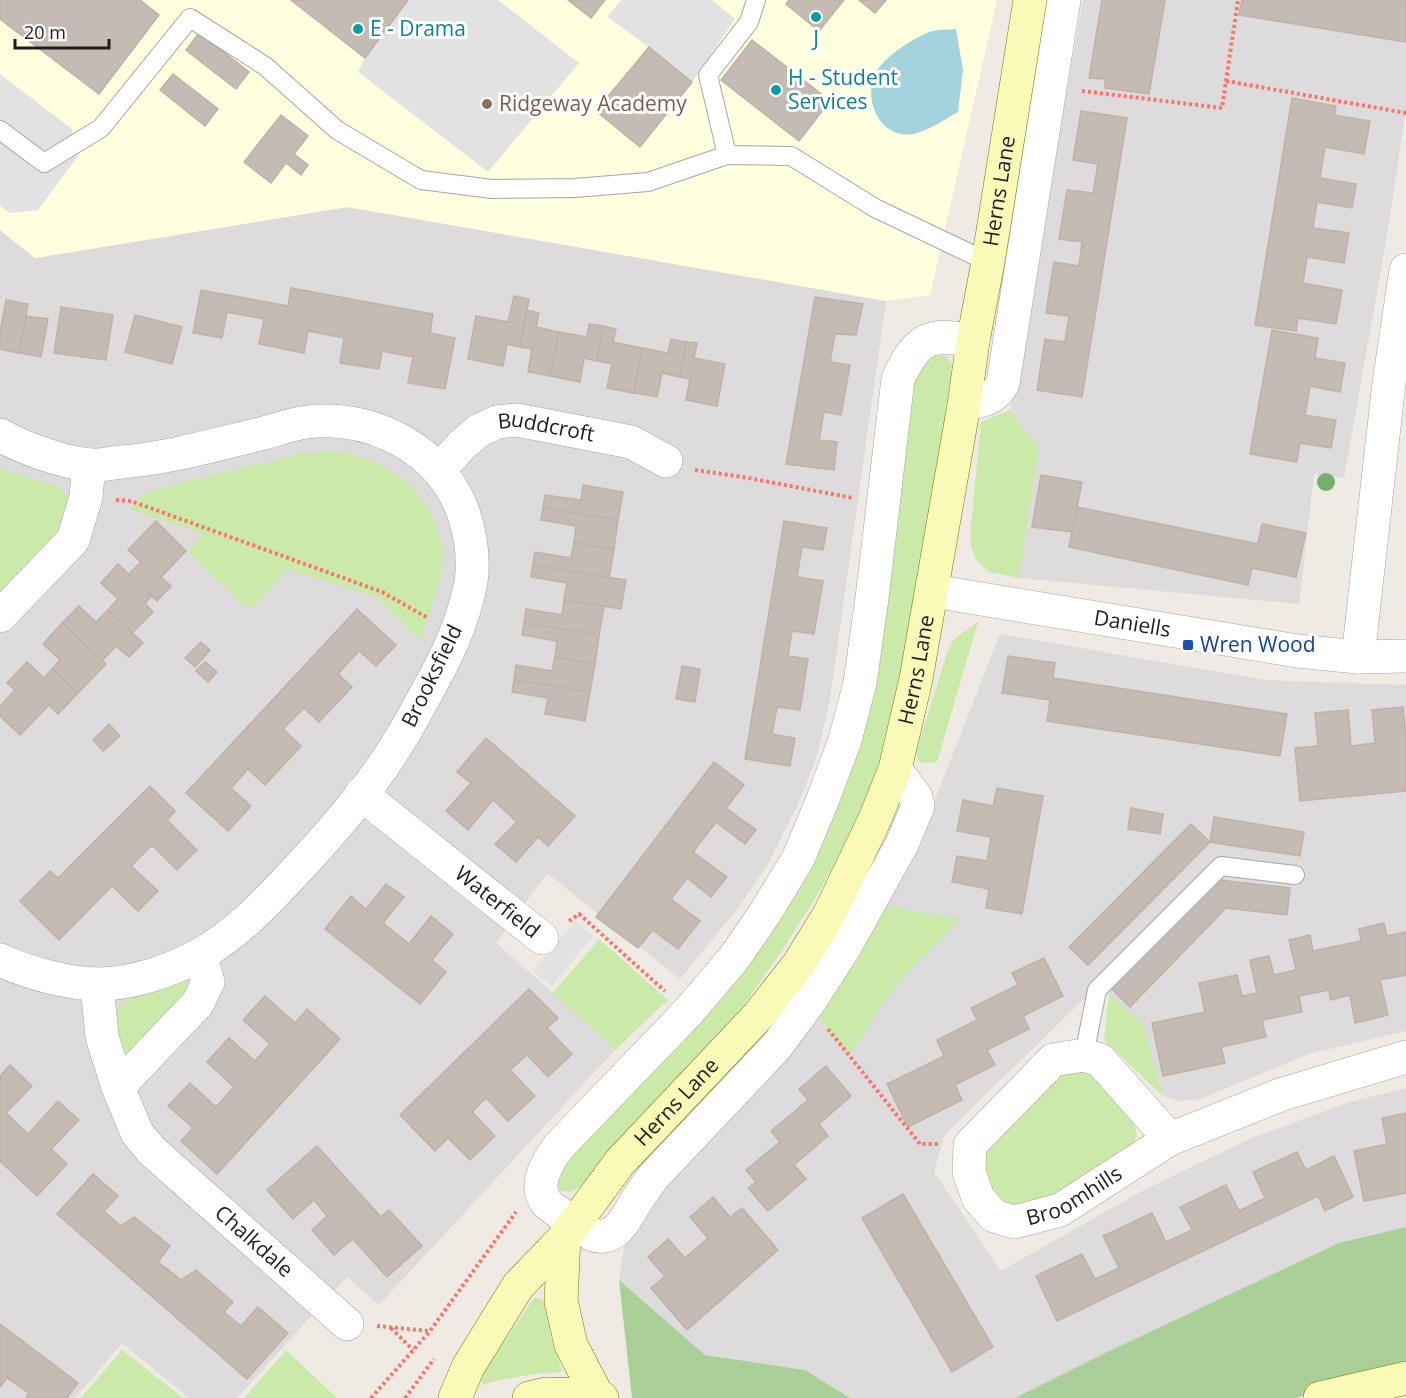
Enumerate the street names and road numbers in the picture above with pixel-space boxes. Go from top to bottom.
street label: Herns Lane [976,134,1021,248]
street label: Buddcroft [496,404,597,448]
street label: Daniells [1092,603,1173,643]
street label: Herns Lane [891,613,940,727]
street label: Brooksfield [394,620,468,731]
street label: Waterfield [449,859,546,944]
street label: Herns Lane [627,1051,724,1152]
street label: Broomhills [1023,1159,1127,1231]
street label: Chalkdale [209,1198,300,1283]

